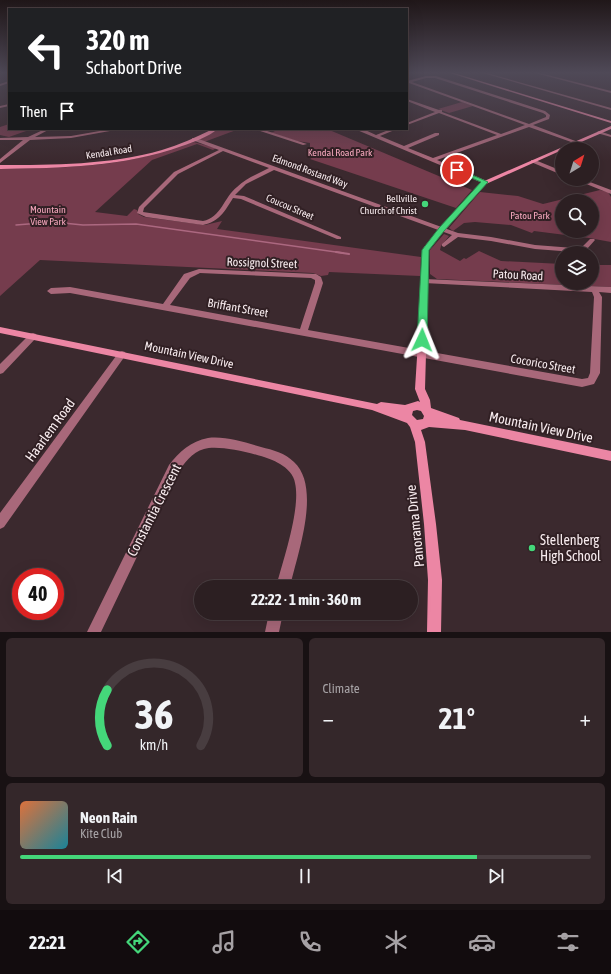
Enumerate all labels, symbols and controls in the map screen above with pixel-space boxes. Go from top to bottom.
icon: left [20,24,72,76]
text: 320 m [86,24,149,56]
text: Schabort Drive [86,57,182,78]
icon: arrive [56,100,78,122]
text: Then [20,103,48,120]
north arrow [555,142,599,186]
map controls [555,142,599,290]
street label: Kendal Road [85,143,133,161]
park label: Kendal Road Park [308,147,373,158]
street label: Edmond Rostand Way [271,152,349,190]
pin [440,153,474,187]
icon: arrive [446,159,468,181]
street label: Coucou Street [265,192,316,222]
place label: Bellville Church of Christ [360,193,417,216]
button: search [555,194,599,238]
marker: Bellville Church of Christ [420,199,430,209]
park label: Mountain View Park [30,204,66,227]
park label: Patou Park [510,210,550,221]
button: layers [555,246,599,290]
street label: Rossignol Street [226,255,298,271]
street label: Patou Road [492,267,544,283]
street label: Briffant Street [207,296,270,320]
position arrow [401,319,443,361]
street label: Mountain View Drive [143,339,235,371]
street label: Cocorico Street [510,351,577,377]
street label: Haarlem Road [22,395,78,465]
street label: Mountain View Drive [488,408,594,446]
street label: Constantia Crescent [124,461,184,559]
street label: Panorama Drive [403,484,427,568]
place label: Stellenberg High School [540,532,601,564]
marker: Stellenberg High School [527,543,537,553]
speed limit sign: 40 [12,568,64,620]
text: 22:22 · 1 min · 360 m [251,591,361,608]
text: Climate [323,681,360,696]
text: 36 [135,689,174,737]
text: 21° [439,701,475,735]
text: − [323,705,334,731]
text: + [580,705,591,731]
text: km/h [140,736,168,752]
text: Neon Rain [80,809,137,826]
text: Kite Club [80,826,122,841]
icon: previous [104,865,126,887]
icon: pause [294,865,316,887]
icon: next [485,865,507,887]
icon: directions [124,928,152,956]
icon: music [210,928,238,956]
icon: phone [296,928,324,956]
icon: climate [382,928,410,956]
icon: car [468,928,496,956]
icon: filters [554,928,582,956]
text: 22:21 [29,932,66,953]

